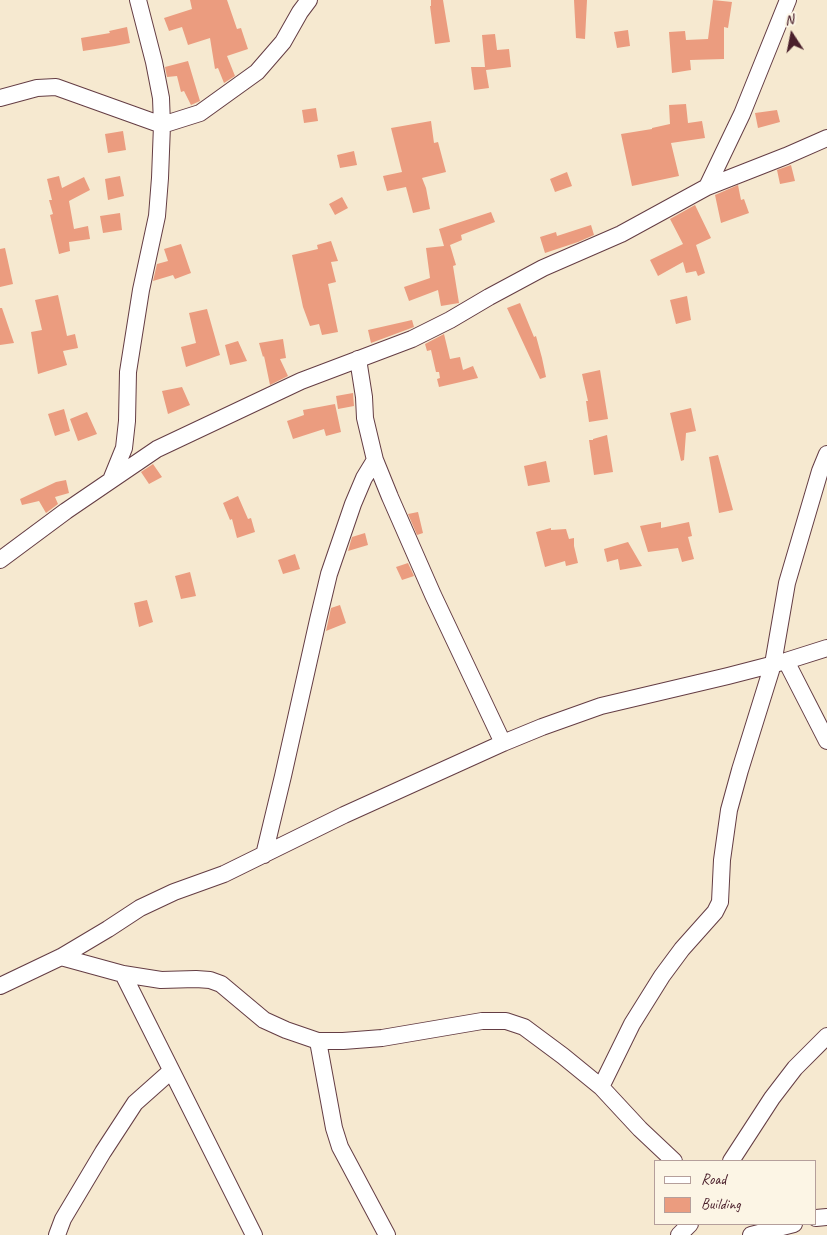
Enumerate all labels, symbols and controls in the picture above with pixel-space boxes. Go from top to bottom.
north arrow [767,10,817,60]
text: N [783,11,795,29]
legend [654,1160,817,1225]
text: Road [701,1170,726,1189]
text: Building [701,1195,740,1214]

